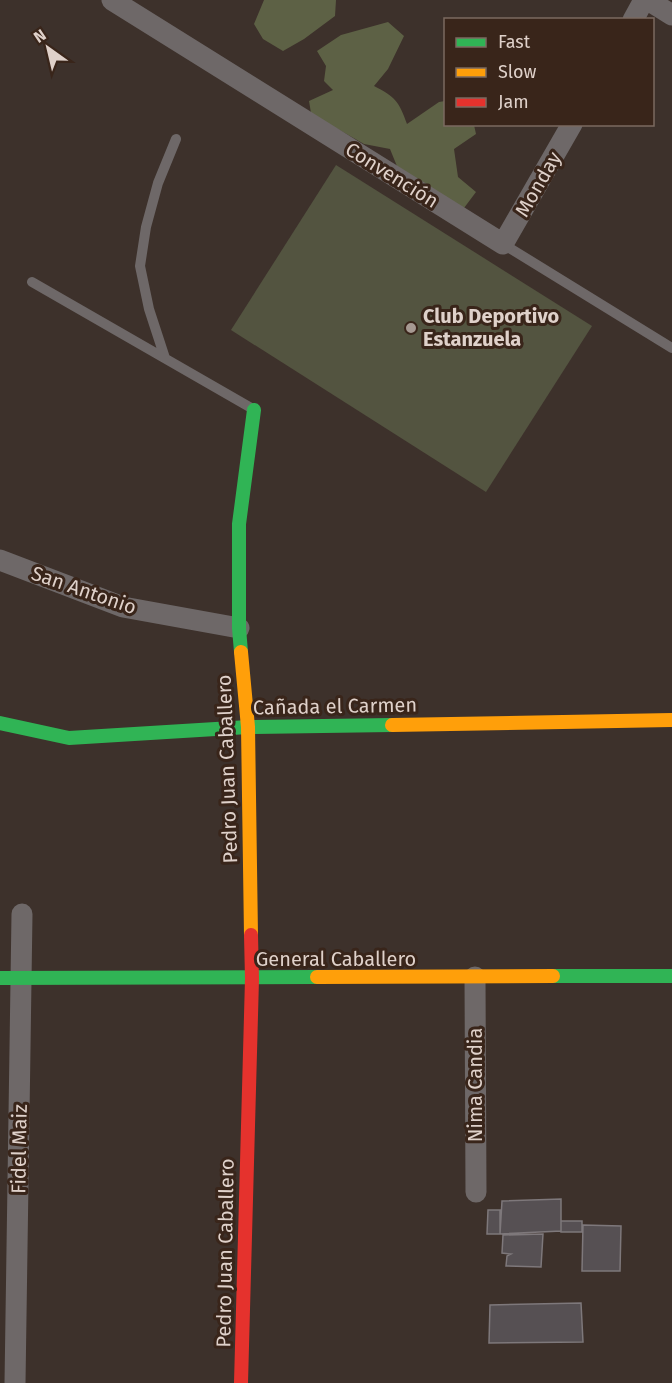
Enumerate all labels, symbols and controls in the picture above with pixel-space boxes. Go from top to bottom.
north arrow [18,18,78,78]
legend [444,18,654,126]
text: N [30,25,50,47]
text: Fast [498,31,531,53]
text: Slow [498,61,537,83]
text: Jam [498,91,529,113]
street label: Convención [341,137,443,213]
street label: Monday [510,147,566,221]
place label: Club Deportivo Estanzuela [423,304,560,351]
marker: Club Deportivo Estanzuela [404,321,418,335]
street label: San Antonio [28,561,140,619]
street label: Pedro Juan Caballero [212,674,242,864]
street label: Cañada el Carmen [253,693,417,719]
street label: General Caballero [256,947,416,971]
street label: Nima Candia [463,1028,487,1142]
street label: Fidel Maiz [6,1104,32,1194]
street label: Pedro Juan Caballero [211,1158,239,1348]

